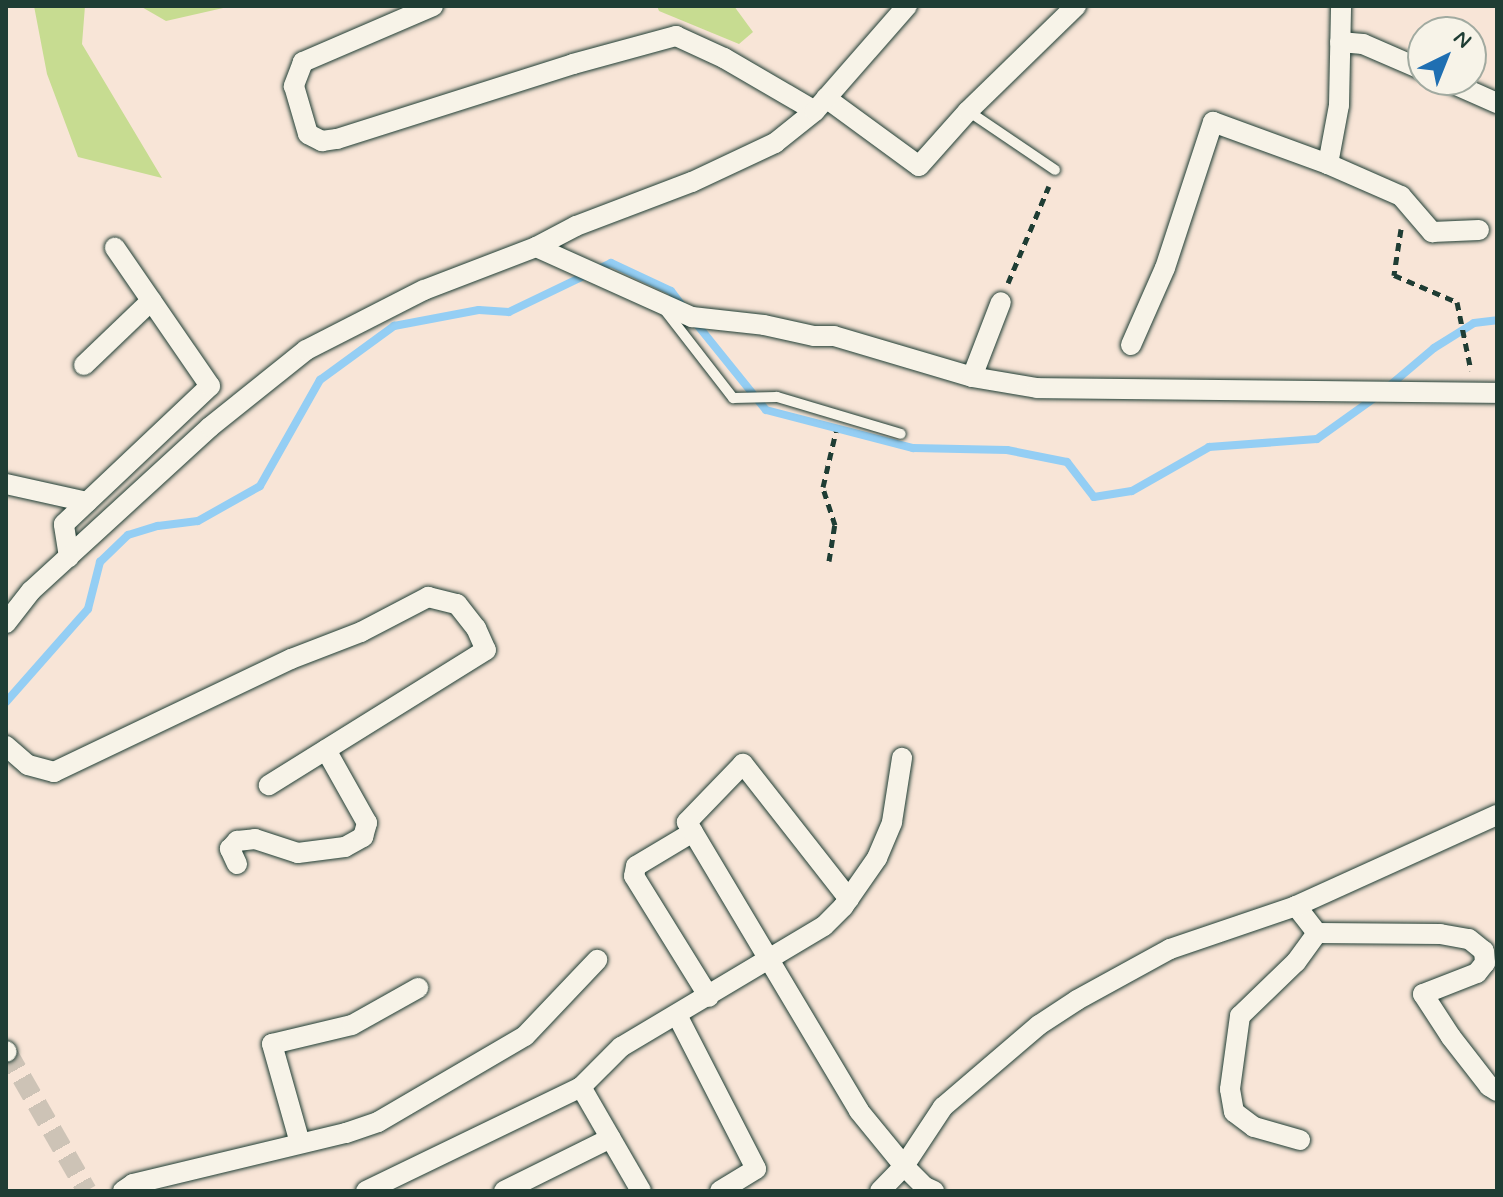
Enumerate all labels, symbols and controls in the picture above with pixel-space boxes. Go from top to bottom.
north arrow [1407,16,1487,96]
text: N [1447,25,1477,55]

